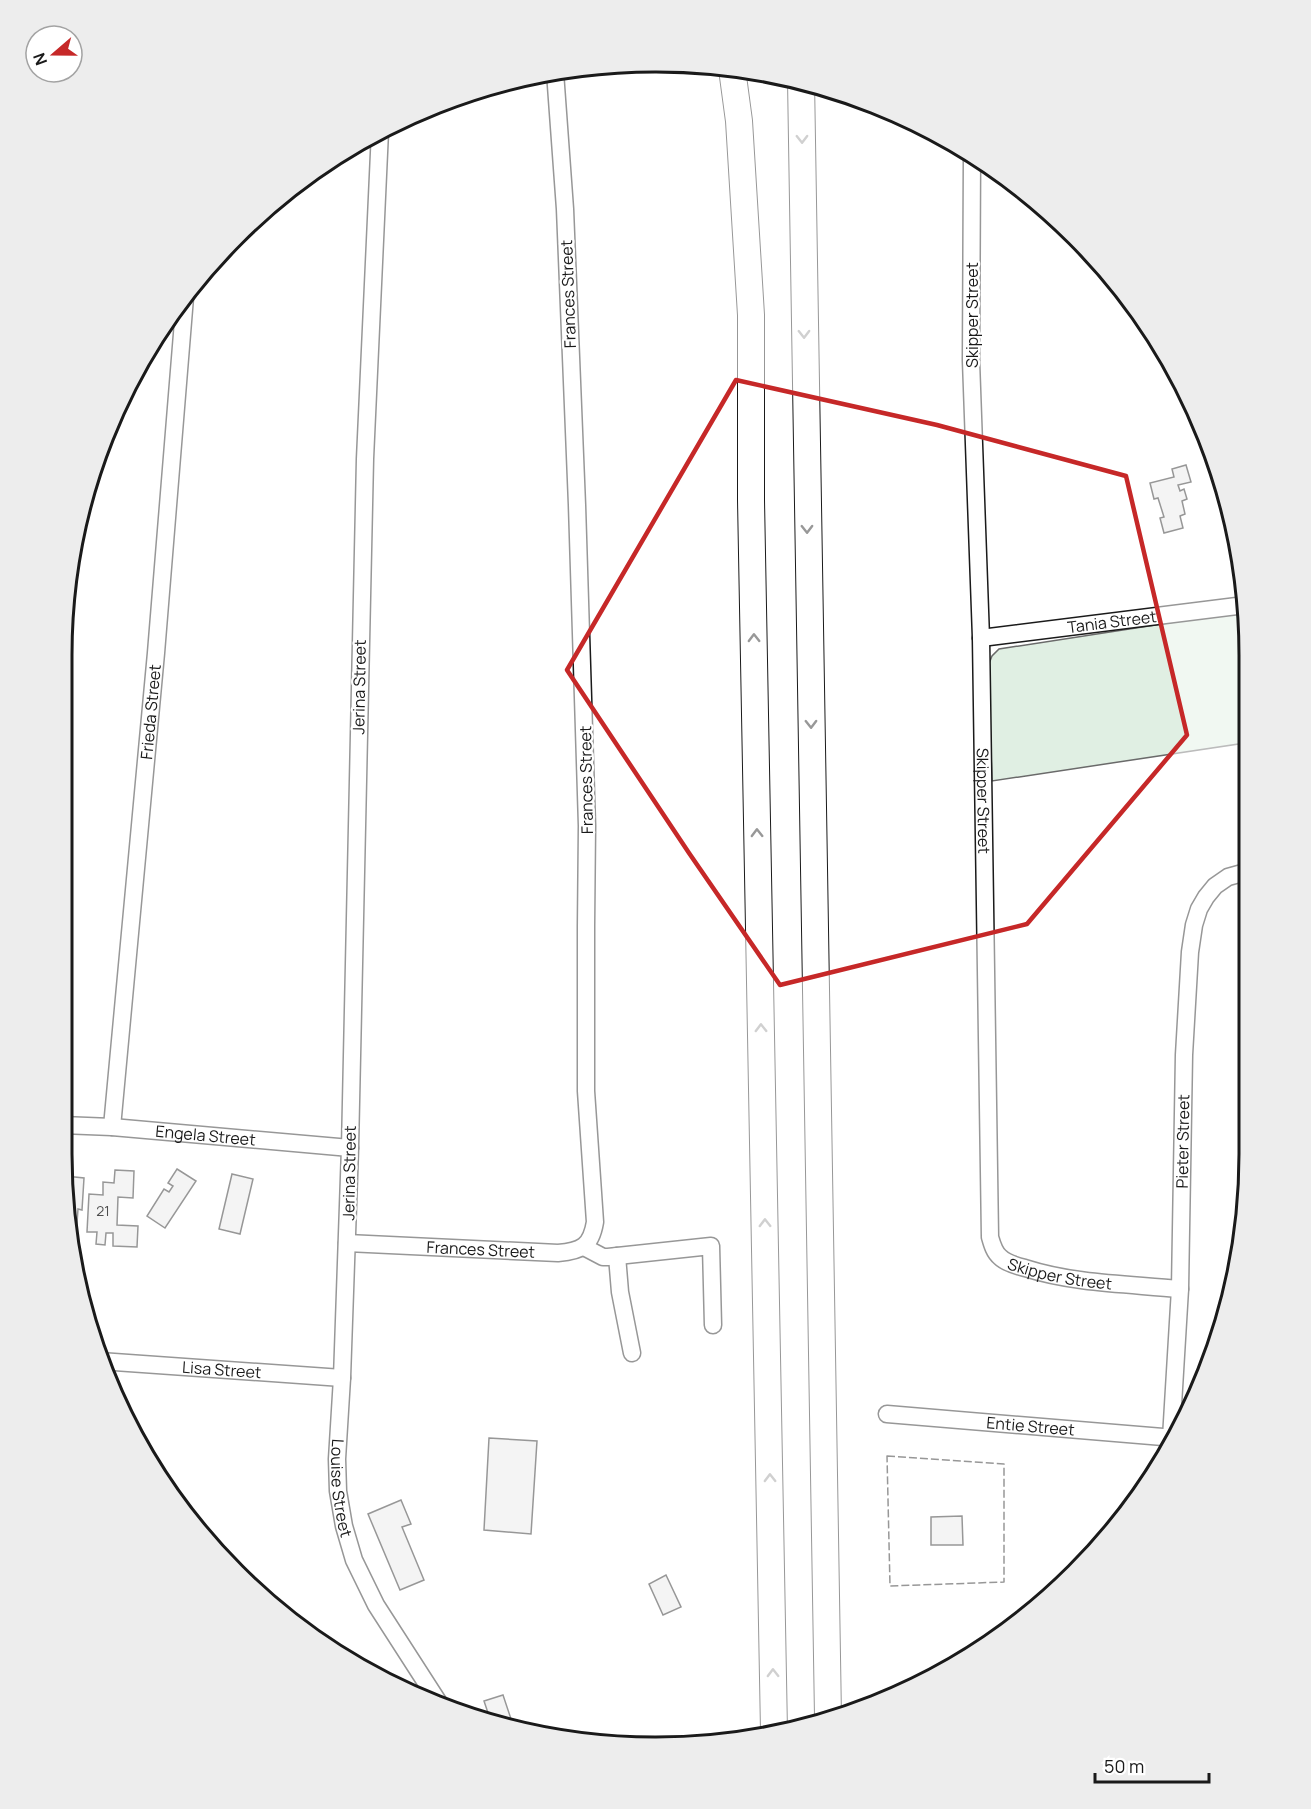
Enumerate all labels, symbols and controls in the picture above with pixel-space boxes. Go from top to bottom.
north arrow [24,24,84,84]
text: N [28,50,52,68]
one-way arrow [795,134,808,143]
street label: Frances Street [555,239,581,349]
street label: Skipper Street [961,262,983,368]
one-way arrow [798,329,811,338]
one-way arrow [801,524,813,533]
street label: Tania Street [1066,605,1158,638]
one-way arrow [747,634,760,643]
street label: Jerina Street [347,639,371,735]
street label: Frieda Street [135,663,166,760]
one-way arrow [804,719,817,728]
street label: Frances Street [574,726,598,834]
street label: Skipper Street [972,748,995,854]
one-way arrow [751,829,764,838]
one-way arrow [755,1024,767,1033]
street label: Pieter Street [1171,1094,1194,1189]
street label: Engela Street [155,1120,257,1151]
street label: Jerina Street [337,1125,361,1221]
house number: 21 [96,1201,110,1220]
one-way arrow [758,1219,771,1228]
street label: Frances Street [426,1236,536,1263]
street label: Skipper Street [1005,1252,1113,1295]
street label: Lisa Street [181,1356,262,1383]
street label: Entie Street [986,1411,1075,1441]
street label: Louise Street [326,1438,358,1540]
one-way arrow [763,1473,776,1482]
one-way arrow [767,1668,780,1677]
scale bar [1095,1746,1209,1784]
text: 50 m [1104,1754,1144,1778]

